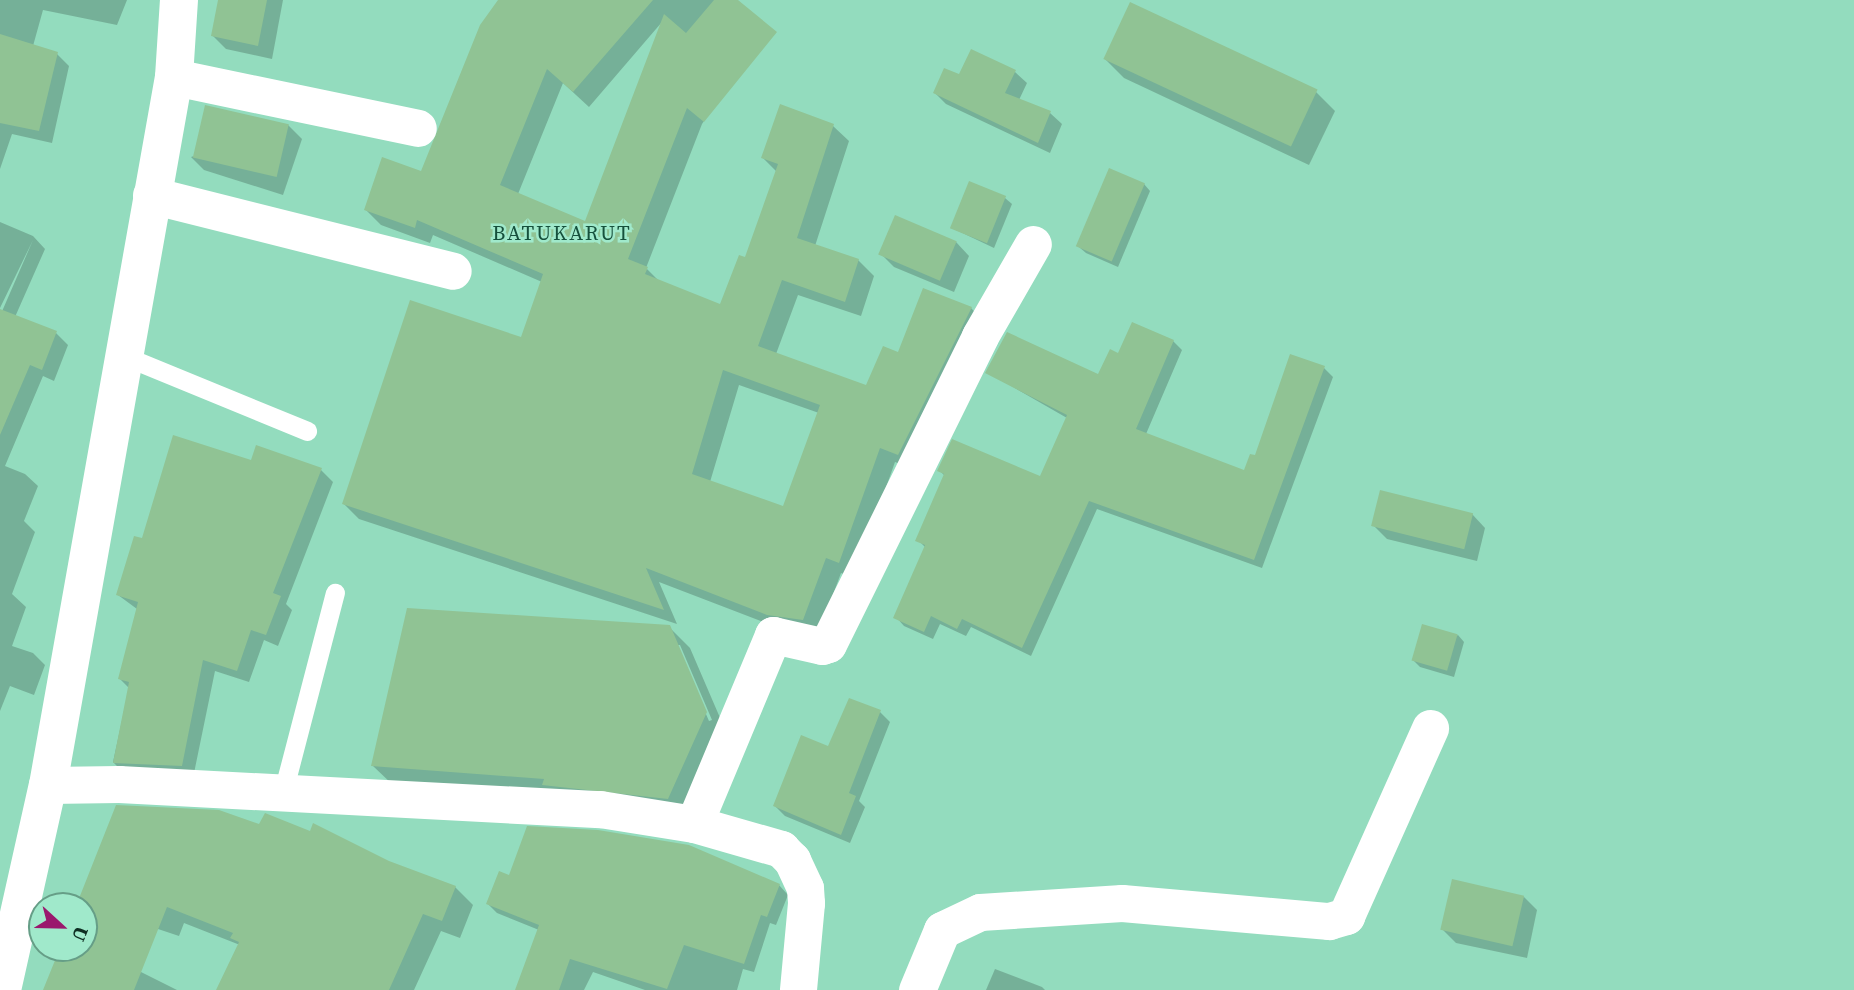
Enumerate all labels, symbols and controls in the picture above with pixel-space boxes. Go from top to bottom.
district label: BATUKARUT [493,220,631,246]
north arrow [28,892,98,962]
text: U [66,923,95,945]

